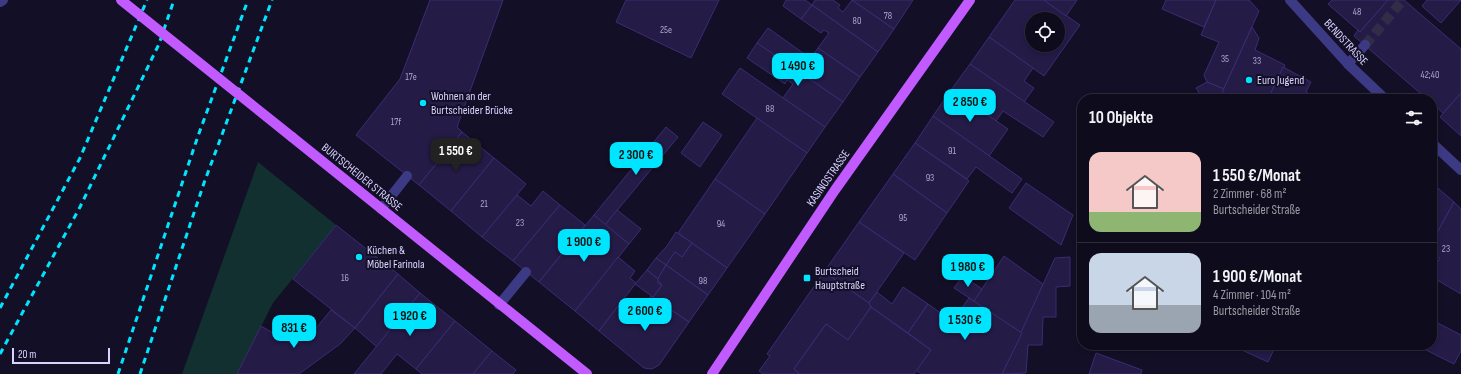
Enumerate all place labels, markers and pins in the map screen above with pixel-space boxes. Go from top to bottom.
pin: 1 490 € [761,53,835,87]
place label: Euro Jugend [1257,73,1304,88]
marker: Euro Jugend [1244,75,1254,85]
place label: Wohnen an der Burtscheider Brücke [431,89,513,118]
pin: 2 850 € [933,89,1007,123]
marker: Wohnen an der Burtscheider Brücke [418,98,428,108]
pin: 1 550 € [419,138,493,172]
pin: 2 300 € [599,142,673,176]
pin: 1 900 € [547,229,621,263]
place label: Küchen & Möbel Farinola [367,243,425,272]
marker: Küchen & Möbel Farinola [354,252,364,262]
pin: 1 980 € [931,254,1005,288]
place label: Burtscheid Hauptstraße [815,264,865,293]
marker: Burtscheid Hauptstraße [802,273,812,283]
pin: 2 600 € [608,298,682,332]
pin: 1 920 € [373,303,447,337]
pin: 1 530 € [928,307,1002,341]
pin: 831 € [266,315,322,349]

